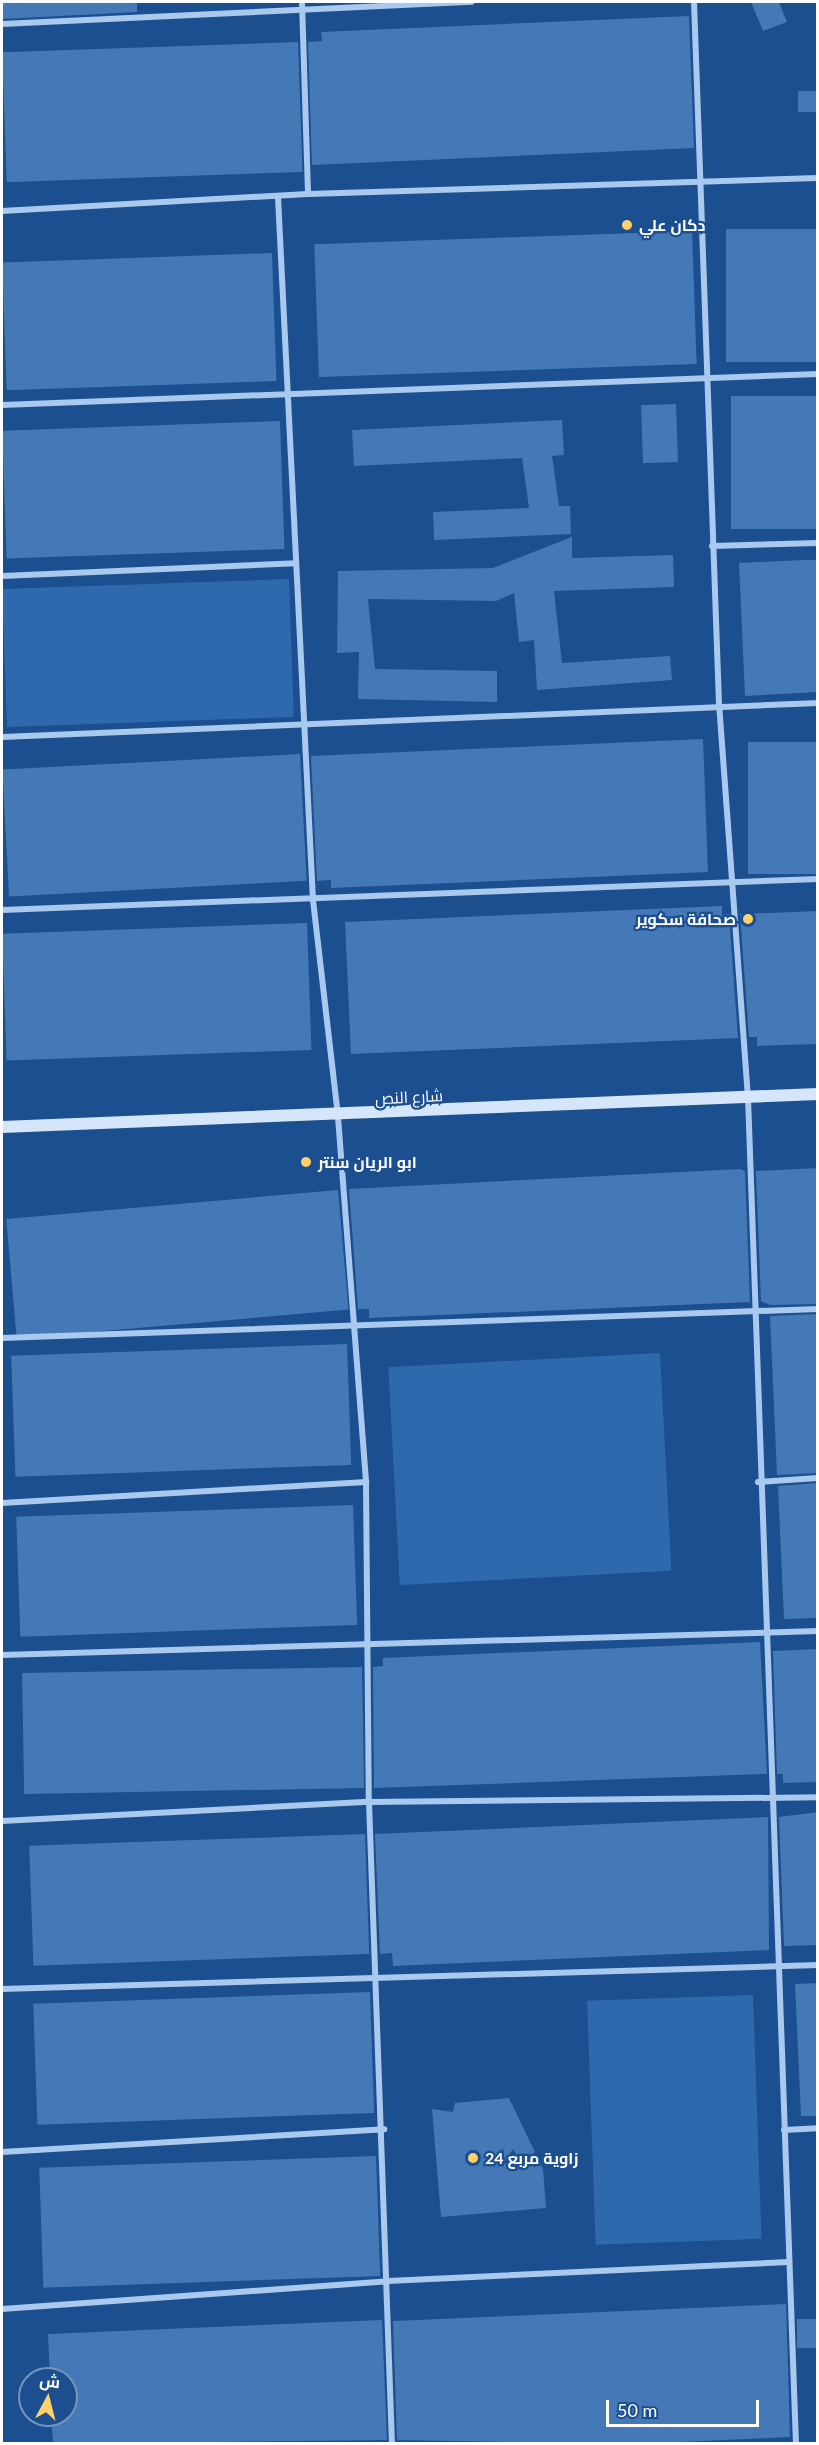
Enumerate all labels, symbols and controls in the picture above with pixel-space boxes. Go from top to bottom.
place label: دكان علي [639,215,706,235]
marker: دكان علي [620,218,634,232]
place label: صحافة سكوير [636,909,736,929]
marker: صحافة سكوير [741,912,755,926]
street label: شارع النص [375,1086,443,1108]
place label: ابو الريان سنتر [318,1152,417,1172]
marker: ابو الريان سنتر [299,1155,313,1169]
place label: زاوية مربع 24 [485,2148,579,2168]
marker: زاوية مربع 24 [466,2151,480,2165]
north arrow [18,2367,78,2427]
text: ش [39,2370,61,2391]
scale bar [609,2388,762,2426]
text: 50 m [617,2399,657,2421]

